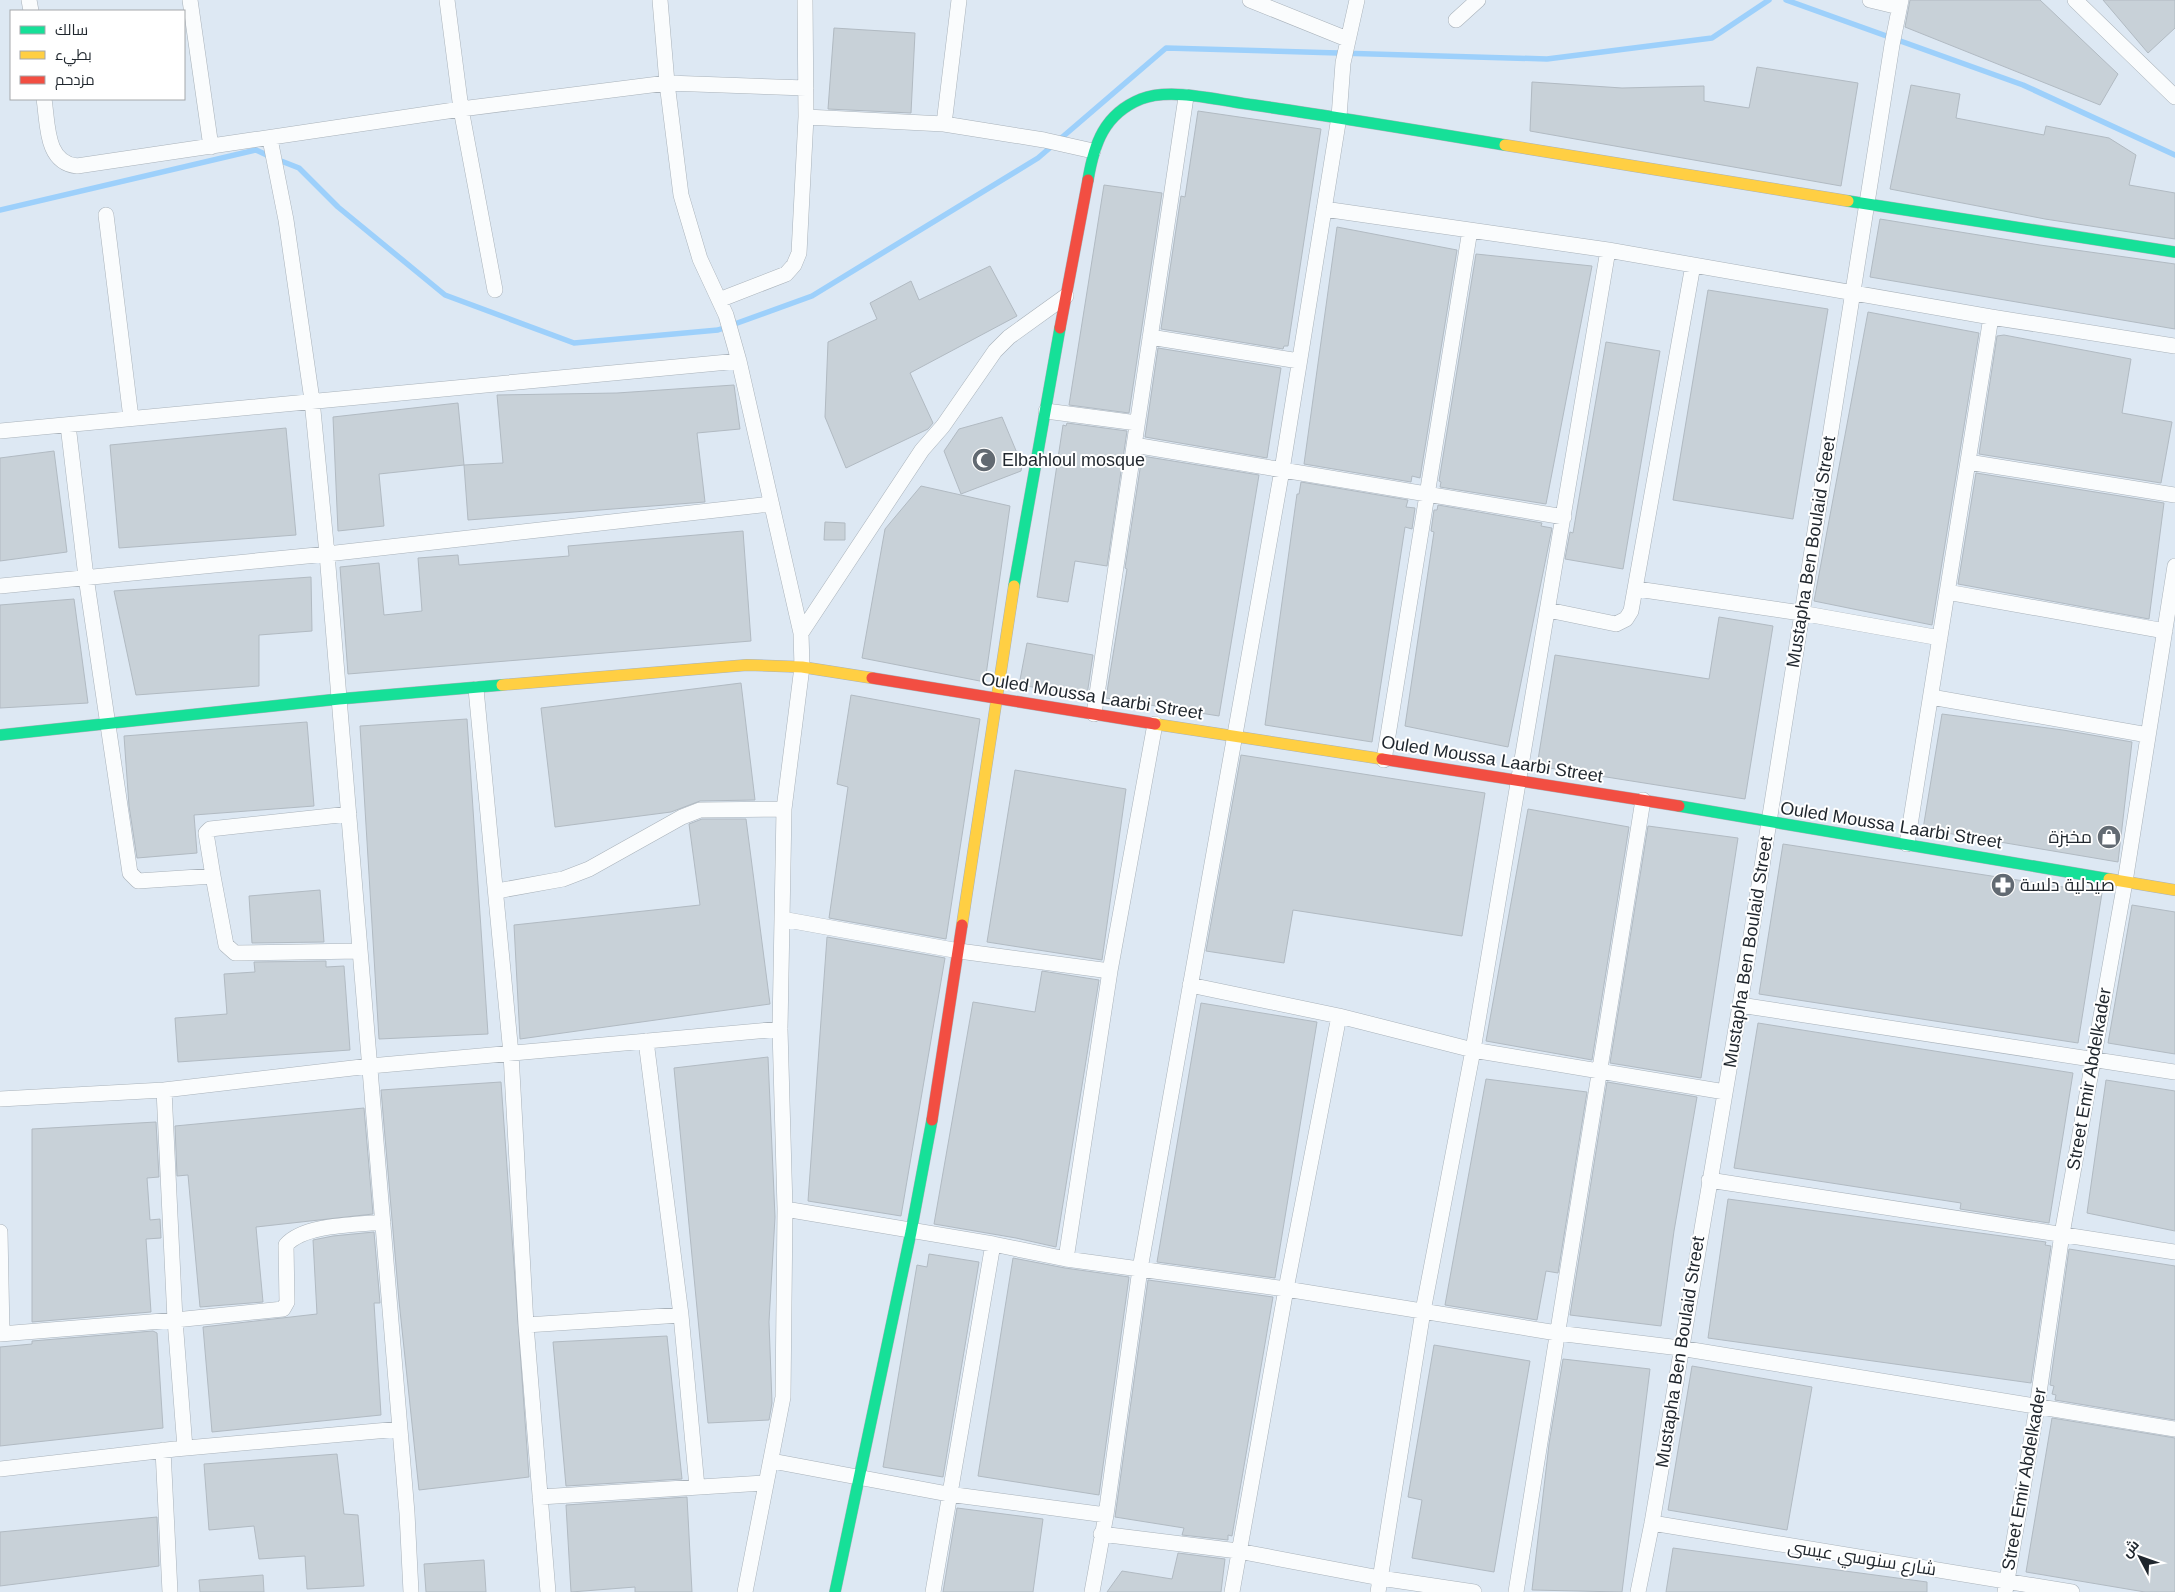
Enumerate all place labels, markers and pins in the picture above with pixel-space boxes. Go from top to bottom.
mosque icon: Elbahloul mosque [971,447,997,473]
place label: Elbahloul mosque [1002,450,1145,470]
shop icon: مخبزة [2096,824,2122,850]
place label: مخبزة [2048,827,2092,848]
pharmacy icon: صيدلية دلسة [1990,872,2016,898]
place label: صيدلية دلسة [2020,875,2115,895]

